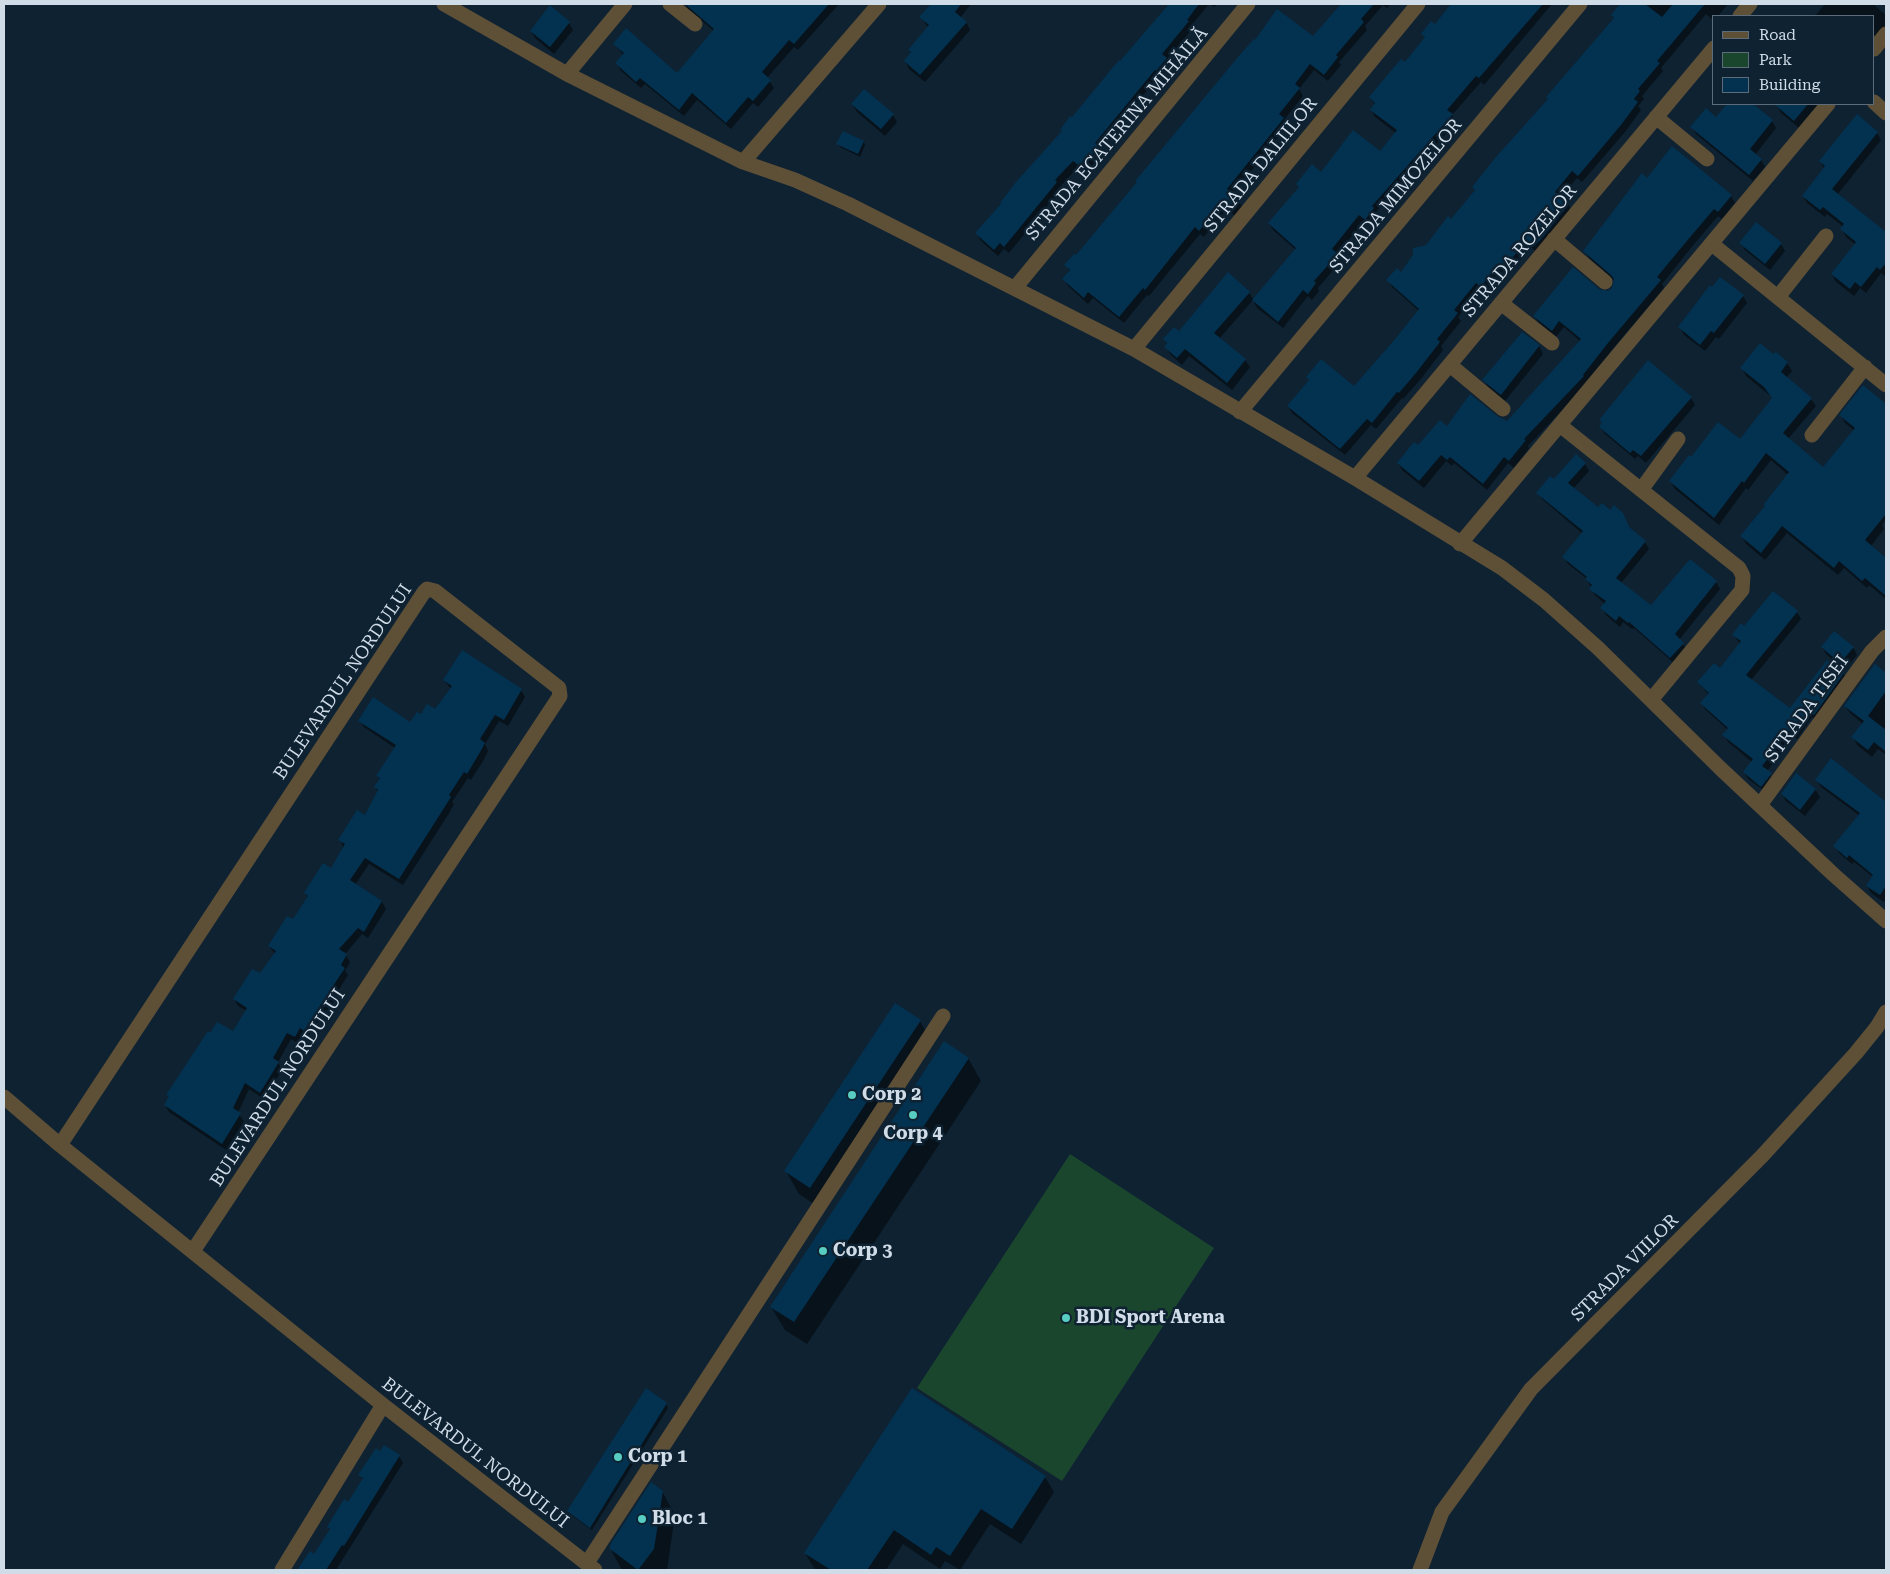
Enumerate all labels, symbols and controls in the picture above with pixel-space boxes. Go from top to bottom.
legend [1712,15,1875,105]
street label: STRADA ECATERINA MIHĂILĂ [1021,23,1213,245]
text: Road [1759,26,1796,44]
text: Park [1759,51,1792,69]
text: Building [1759,76,1820,94]
street label: STRADA DALIILOR [1200,93,1322,237]
street label: STRADA MIMOZELOR [1325,114,1467,278]
street label: STRADA ROZELOR [1458,180,1582,322]
street label: BULEVARDUL NORDULUI [269,580,417,784]
street label: STRADA TISEI [1761,651,1853,767]
street label: BULEVARDUL NORDULUI [206,985,350,1191]
place label: Corp 2 [862,1084,921,1106]
marker: Corp 2 [846,1089,858,1101]
marker: Corp 4 [907,1109,919,1121]
place label: Corp 4 [883,1123,943,1145]
street label: STRADA VIILOR [1567,1210,1683,1326]
place label: Corp 3 [833,1240,892,1262]
marker: Corp 3 [817,1245,829,1257]
place label: BDI Sport Arena [1076,1307,1225,1329]
marker: BDI Sport Arena [1060,1312,1072,1324]
street label: BULEVARDUL NORDULUI [377,1373,573,1533]
place label: Corp 1 [628,1446,687,1468]
marker: Corp 1 [612,1451,624,1463]
place label: Bloc 1 [652,1508,707,1530]
marker: Bloc 1 [636,1513,648,1525]

